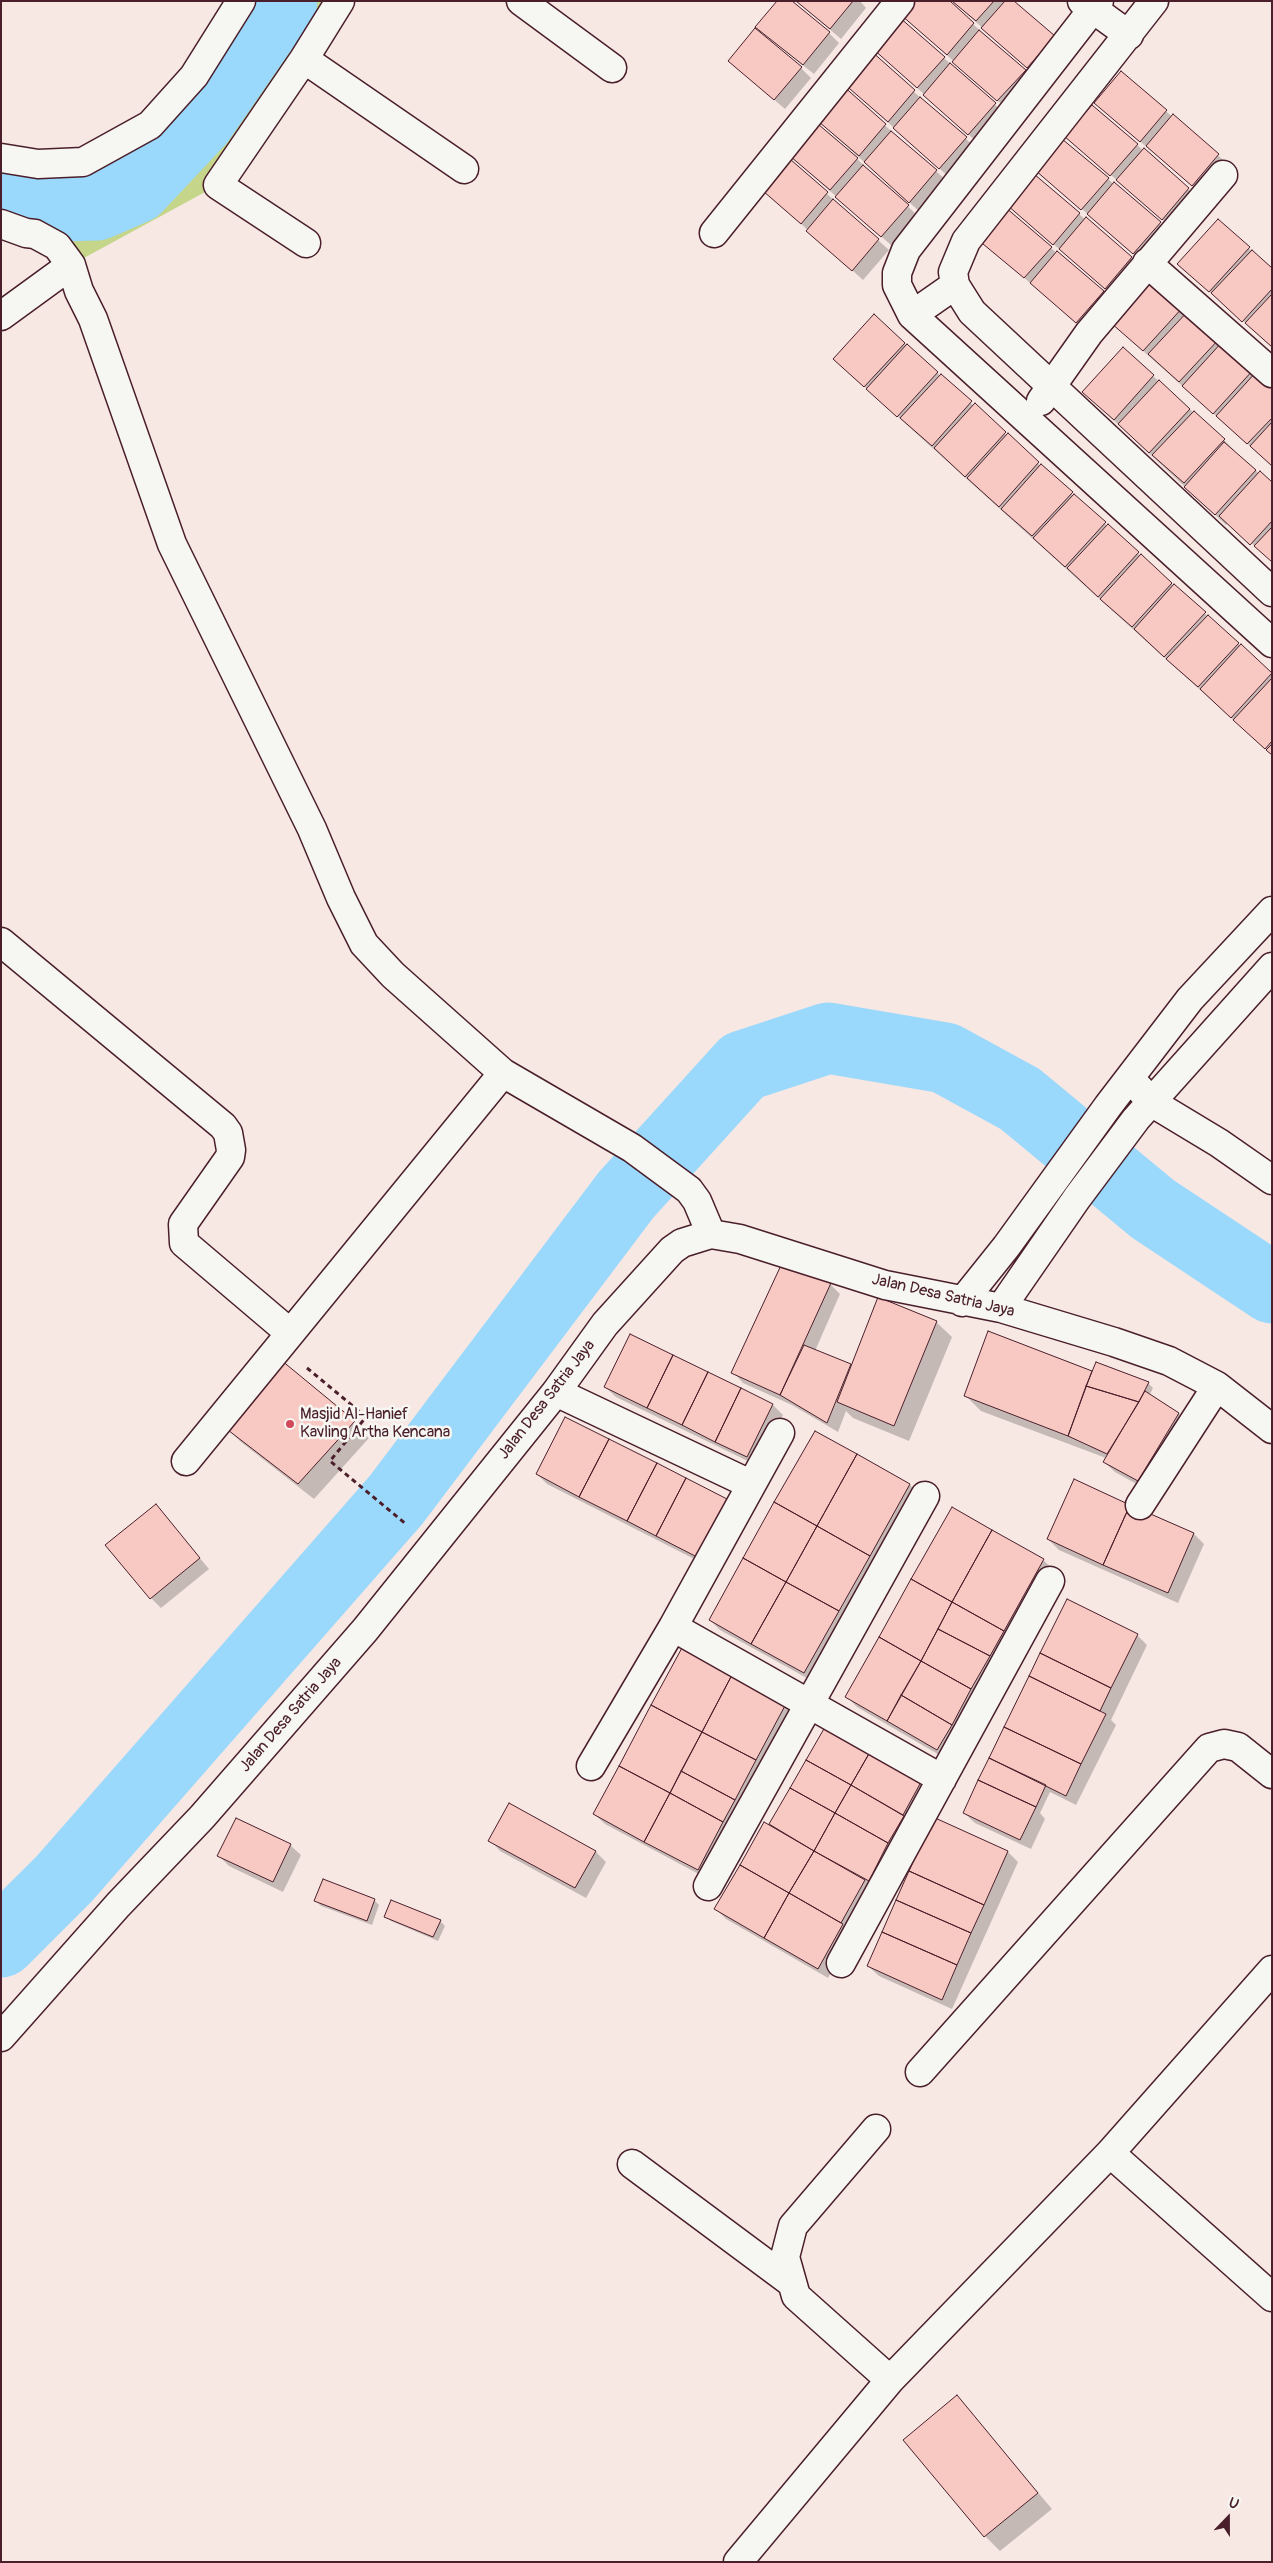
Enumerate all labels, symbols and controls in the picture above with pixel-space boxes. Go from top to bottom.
street label: Jalan Desa Satria Jaya [870,1270,1016,1322]
street label: Jalan Desa Satria Jaya [495,1337,599,1463]
place label: Masjid Al-Hanief Kavling Artha Kencana [300,1405,450,1443]
marker: Masjid Al-Hanief Kavling Artha Kencana [284,1418,296,1430]
street label: Jalan Desa Satria Jaya [236,1654,346,1776]
north arrow [1203,2493,1253,2543]
text: U [1226,2494,1241,2513]

